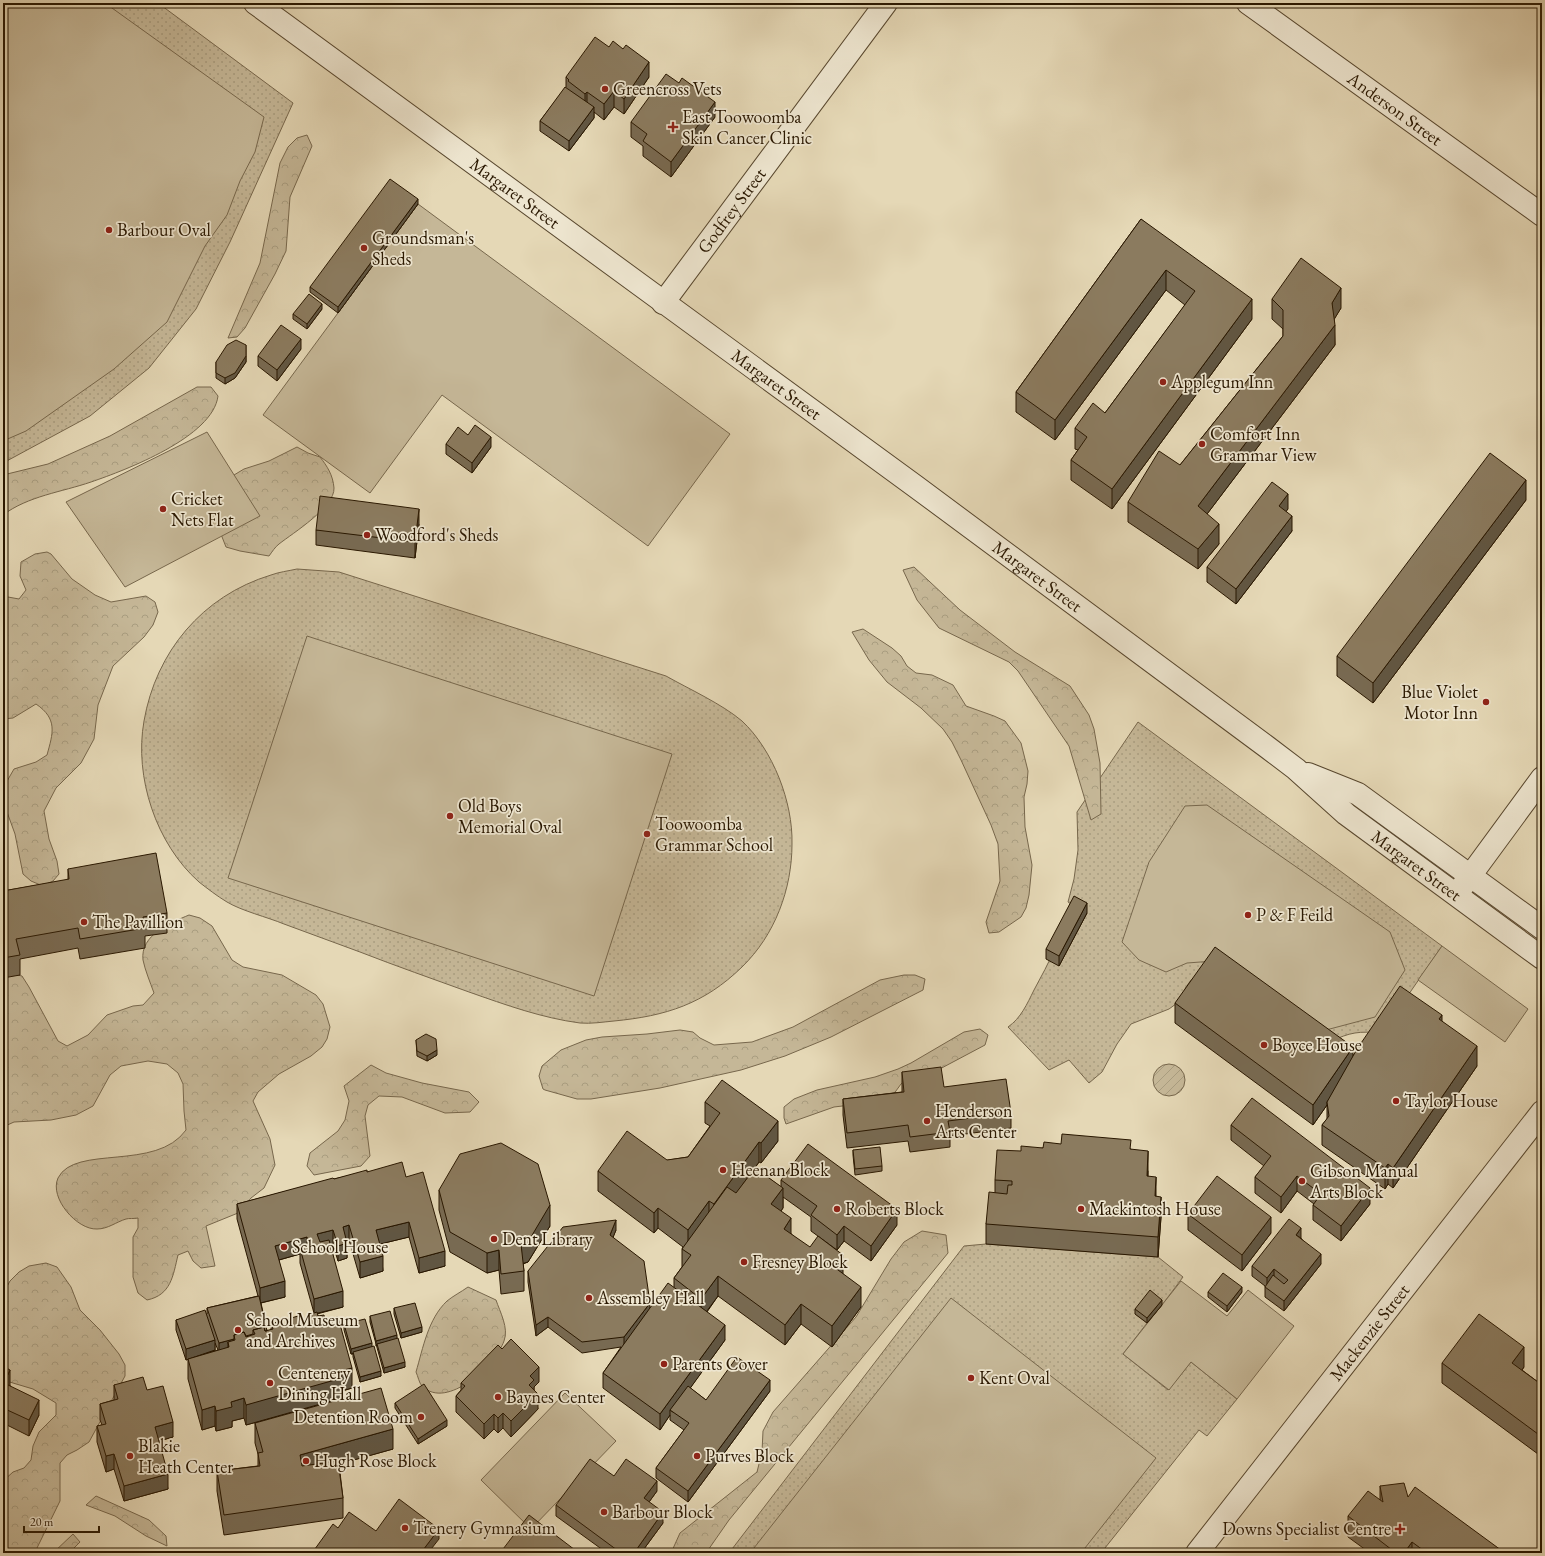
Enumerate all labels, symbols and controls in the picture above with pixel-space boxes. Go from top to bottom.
street label: Anderson Street [1342,66,1447,151]
place label: Greencross Vets [613,77,722,100]
marker: Greencross Vets [600,84,610,94]
place label: East Toowoomba Skin Cancer Clinic [682,105,812,149]
marker: East Toowoomba Skin Cancer Clinic [667,121,679,133]
street label: Margaret Street [466,152,565,234]
street label: Godfrey Street [692,163,771,258]
place label: Barbour Oval [117,218,211,241]
marker: Barbour Oval [104,225,114,235]
place label: Groundsman's Sheds [372,226,474,270]
marker: Groundsman's Sheds [359,243,369,253]
street label: Margaret Street [727,344,826,425]
place label: Applegum Inn [1170,370,1274,393]
marker: Applegum Inn [1158,377,1168,387]
place label: Comfort Inn Grammar View [1210,422,1317,466]
marker: Comfort Inn Grammar View [1197,439,1207,449]
place label: Cricket Nets Flat [171,487,234,531]
marker: Cricket Nets Flat [158,504,168,514]
place label: Woodford's Sheds [375,523,499,546]
marker: Woodford's Sheds [362,530,372,540]
street label: Margaret Street [988,535,1087,617]
place label: Blue Violet Motor Inn [1401,680,1478,724]
marker: Blue Violet Motor Inn [1481,697,1491,707]
place label: Old Boys Memorial Oval [458,794,562,838]
marker: Old Boys Memorial Oval [445,811,455,821]
place label: Toowoomba Grammar School [655,812,773,856]
street label: Margaret Street [1367,825,1466,906]
marker: Toowoomba Grammar School [642,829,652,839]
place label: P & F Feild [1256,903,1334,926]
place label: The Pavillion [92,910,184,933]
marker: P & F Feild [1243,910,1253,920]
marker: The Pavillion [79,917,89,927]
place label: Boyce House [1272,1033,1362,1056]
marker: Boyce House [1259,1040,1269,1050]
place label: Taylor House [1404,1089,1498,1112]
marker: Taylor House [1391,1096,1401,1106]
place label: Henderson Arts Center [934,1099,1017,1143]
marker: Henderson Arts Center [922,1116,932,1126]
place label: Heenan Block [731,1158,829,1181]
place label: Gibson Manual Arts Block [1309,1159,1418,1203]
marker: Heenan Block [718,1165,728,1175]
marker: Gibson Manual Arts Block [1297,1176,1307,1186]
place label: Roberts Block [845,1197,944,1220]
place label: Mackintosh House [1089,1197,1221,1220]
marker: Roberts Block [832,1204,842,1214]
marker: Mackintosh House [1076,1204,1086,1214]
place label: Dent Library [502,1227,593,1250]
marker: Dent Library [489,1234,499,1244]
place label: School House [292,1235,388,1258]
marker: School House [279,1242,289,1252]
place label: Fresney Block [752,1250,848,1273]
marker: Fresney Block [739,1257,749,1267]
street label: Mackenzie Street [1324,1279,1414,1385]
place label: Assembley Hall [596,1286,704,1309]
marker: Assembley Hall [584,1293,594,1303]
place label: School Museum and Archives [246,1308,358,1352]
marker: School Museum and Archives [233,1325,243,1335]
place label: Parents Cover [672,1352,768,1375]
marker: Parents Cover [659,1359,669,1369]
place label: Centenery Dining Hall [278,1361,361,1405]
place label: Kent Oval [979,1366,1050,1389]
marker: Kent Oval [966,1373,976,1383]
marker: Centenery Dining Hall [265,1378,275,1388]
place label: Baynes Center [506,1385,605,1408]
marker: Baynes Center [493,1392,503,1402]
place label: Detention Room [293,1405,413,1428]
marker: Detention Room [416,1412,426,1422]
place label: Blakie Heath Center [138,1434,233,1478]
place label: Purves Block [705,1444,794,1467]
place label: Hugh Rose Block [314,1449,437,1472]
marker: Blakie Heath Center [125,1451,135,1461]
marker: Purves Block [692,1451,702,1461]
marker: Hugh Rose Block [301,1456,311,1466]
place label: Barbour Block [612,1500,713,1523]
marker: Barbour Block [599,1507,609,1517]
scale bar [24,1508,99,1534]
text: 20 m [30,1514,54,1530]
place label: Trenery Gymnasium [413,1516,556,1539]
place label: Downs Specialist Centre [1222,1517,1391,1540]
marker: Trenery Gymnasium [400,1523,410,1533]
marker: Downs Specialist Centre [1394,1523,1406,1535]

